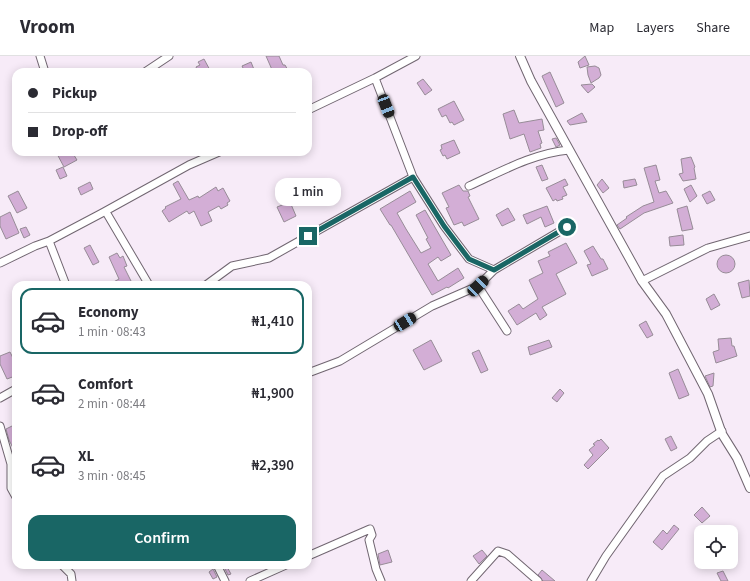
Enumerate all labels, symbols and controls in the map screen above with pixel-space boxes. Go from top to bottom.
text: Vroom [20,14,75,41]
text: Map [589,18,614,38]
text: Layers [636,18,674,38]
text: Share [696,18,730,38]
text: Pickup [52,83,97,104]
car [376,93,396,119]
text: Drop-off [52,121,107,142]
callout: 1 min [275,178,341,206]
text: 1 min [293,183,323,201]
route start [558,218,576,236]
route end [299,227,317,245]
car [465,273,491,299]
text: Economy [78,302,139,323]
icon: car [30,303,66,339]
text: ₦1,410 [251,311,294,332]
car [392,311,418,333]
text: 1 min · 08:43 [78,323,146,341]
text: Comfort [78,374,133,395]
icon: car [30,375,66,411]
text: ₦1,900 [251,383,294,404]
text: 2 min · 08:44 [78,395,146,413]
text: XL [78,446,94,467]
icon: car [30,447,66,483]
text: ₦2,390 [251,455,294,476]
text: 3 min · 08:45 [78,467,146,485]
button: Confirm [28,515,296,561]
map controls [694,525,738,569]
button: locate [694,525,738,569]

